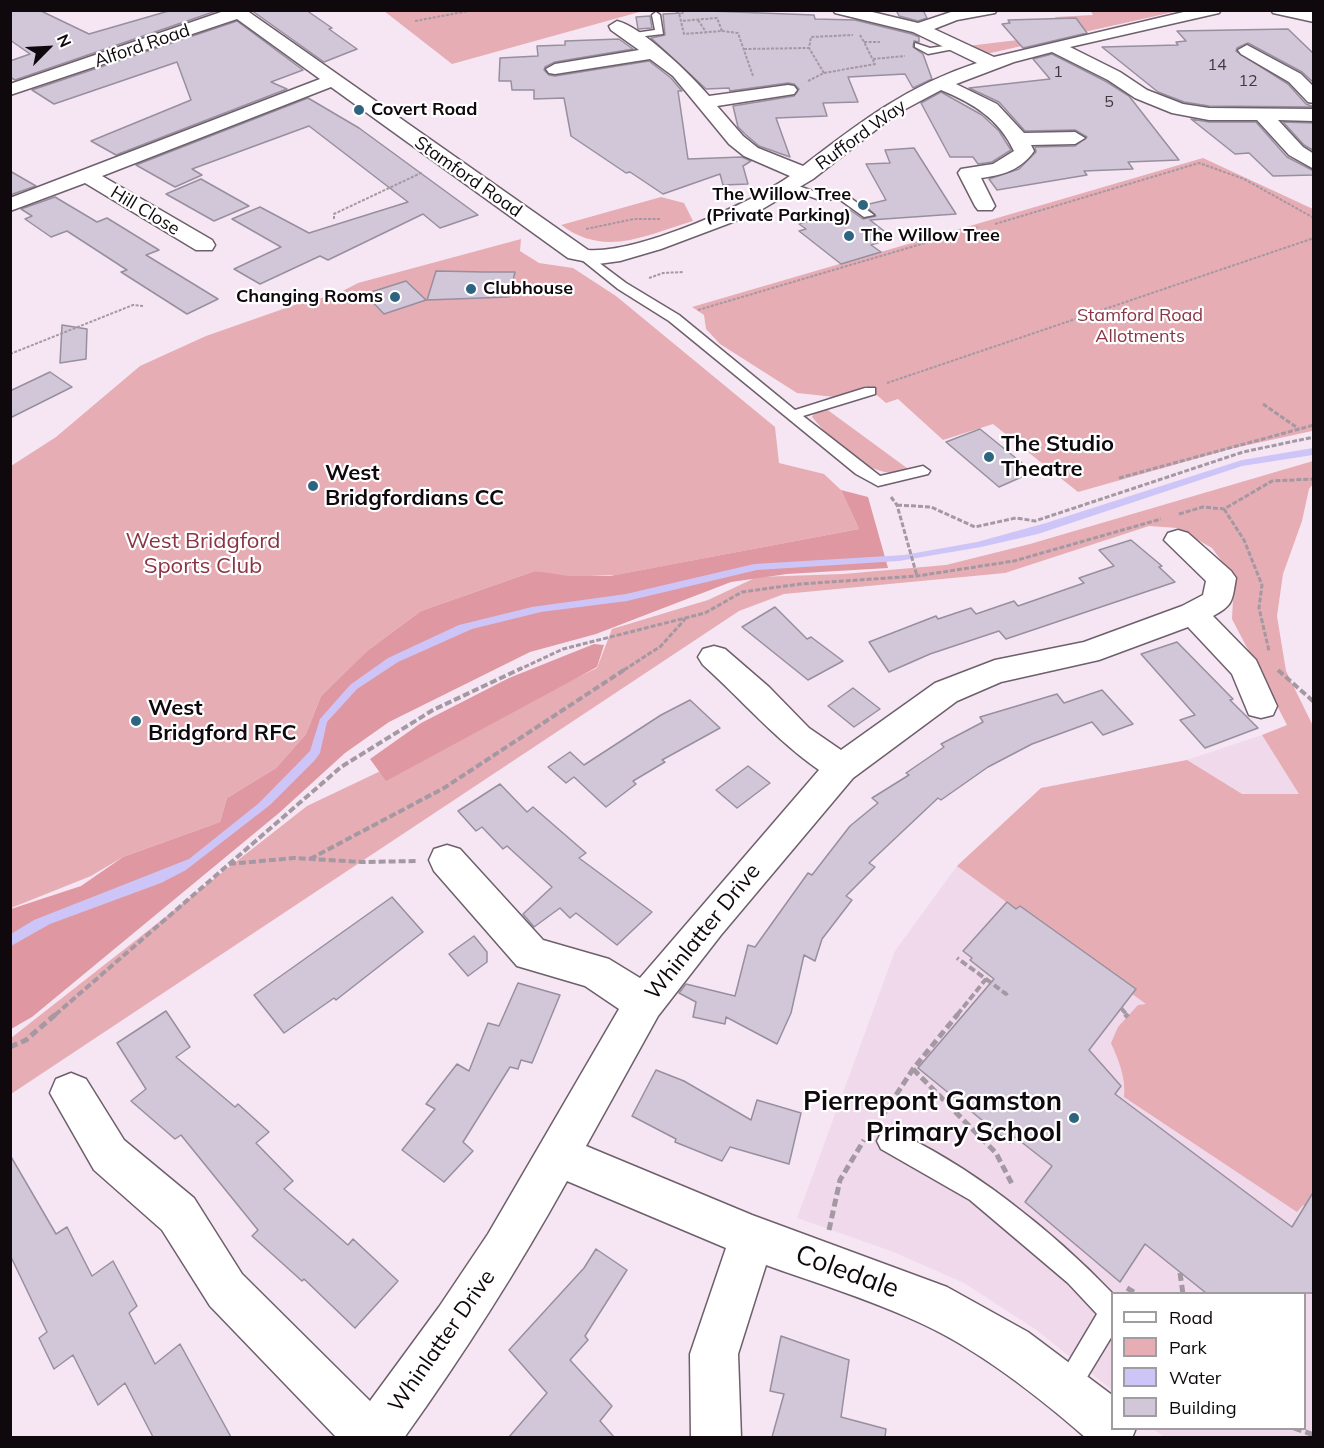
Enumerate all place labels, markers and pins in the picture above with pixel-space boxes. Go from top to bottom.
place label: Covert Road [371,99,477,121]
marker: Covert Road [352,103,366,117]
place label: The Willow Tree (Private Parking) [706,184,851,226]
marker: The Willow Tree (Private Parking) [856,198,870,212]
place label: The Willow Tree [861,225,1000,247]
marker: The Willow Tree [842,229,856,243]
place label: Clubhouse [483,278,573,300]
marker: Clubhouse [464,282,478,296]
place label: Changing Rooms [236,286,383,308]
marker: Changing Rooms [388,290,402,304]
place label: The Studio Theatre [1001,431,1114,482]
marker: The Studio Theatre [982,450,996,464]
place label: West Bridgfordians CC [325,460,504,512]
marker: West Bridgfordians CC [306,479,320,493]
place label: West Bridgford RFC [148,695,297,746]
marker: West Bridgford RFC [129,714,143,728]
place label: Pierrepont Gamston Primary School [803,1086,1062,1149]
marker: Pierrepont Gamston Primary School [1067,1111,1081,1125]

